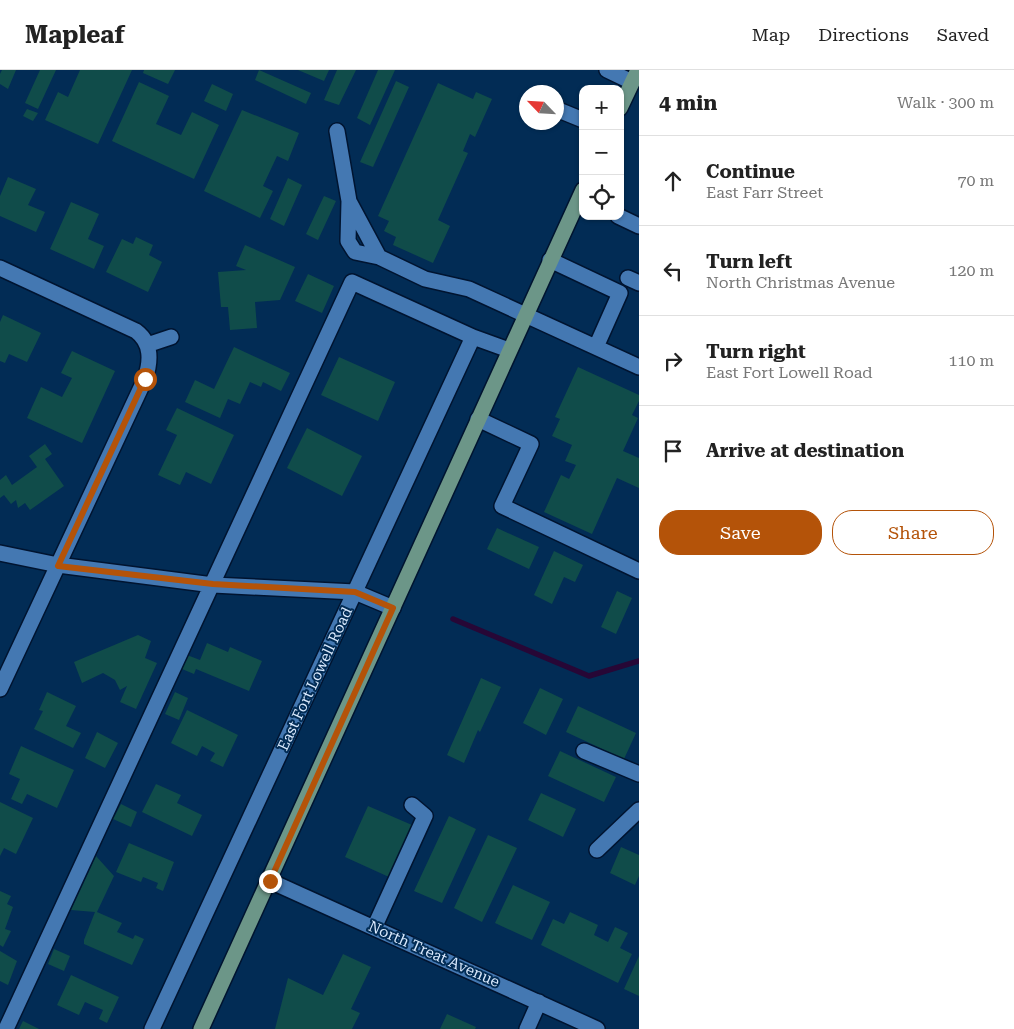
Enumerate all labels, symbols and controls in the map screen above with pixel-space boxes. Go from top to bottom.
text: Mapleaf [25,21,125,49]
text: Map [752,24,790,45]
text: Directions [818,24,909,45]
text: Saved [937,24,989,45]
north arrow [519,85,564,130]
map controls [579,85,624,220]
button: + [579,85,624,130]
text: 4 min [659,91,717,115]
text: Walk · 300 m [897,93,994,112]
button: − [579,130,624,175]
text: Continue [706,160,795,183]
icon: ahead [659,167,687,195]
text: 70 m [957,171,994,190]
button: locate [579,175,624,220]
text: East Farr Street [706,183,823,202]
text: Turn left [706,250,792,273]
icon: left [659,257,687,285]
text: 120 m [948,261,994,280]
text: North Christmas Avenue [706,273,895,292]
text: Turn right [706,340,806,363]
icon: right [659,347,687,375]
text: 110 m [948,351,994,370]
text: East Fort Lowell Road [706,363,872,382]
route start [134,368,157,391]
icon: arrive [659,437,687,465]
text: Arrive at destination [706,439,904,462]
button: Save [659,510,822,555]
button: Share [832,510,994,555]
street label: East Fort Lowell Road [274,604,356,754]
route end [259,870,282,893]
street label: North Treat Avenue [366,917,502,991]

